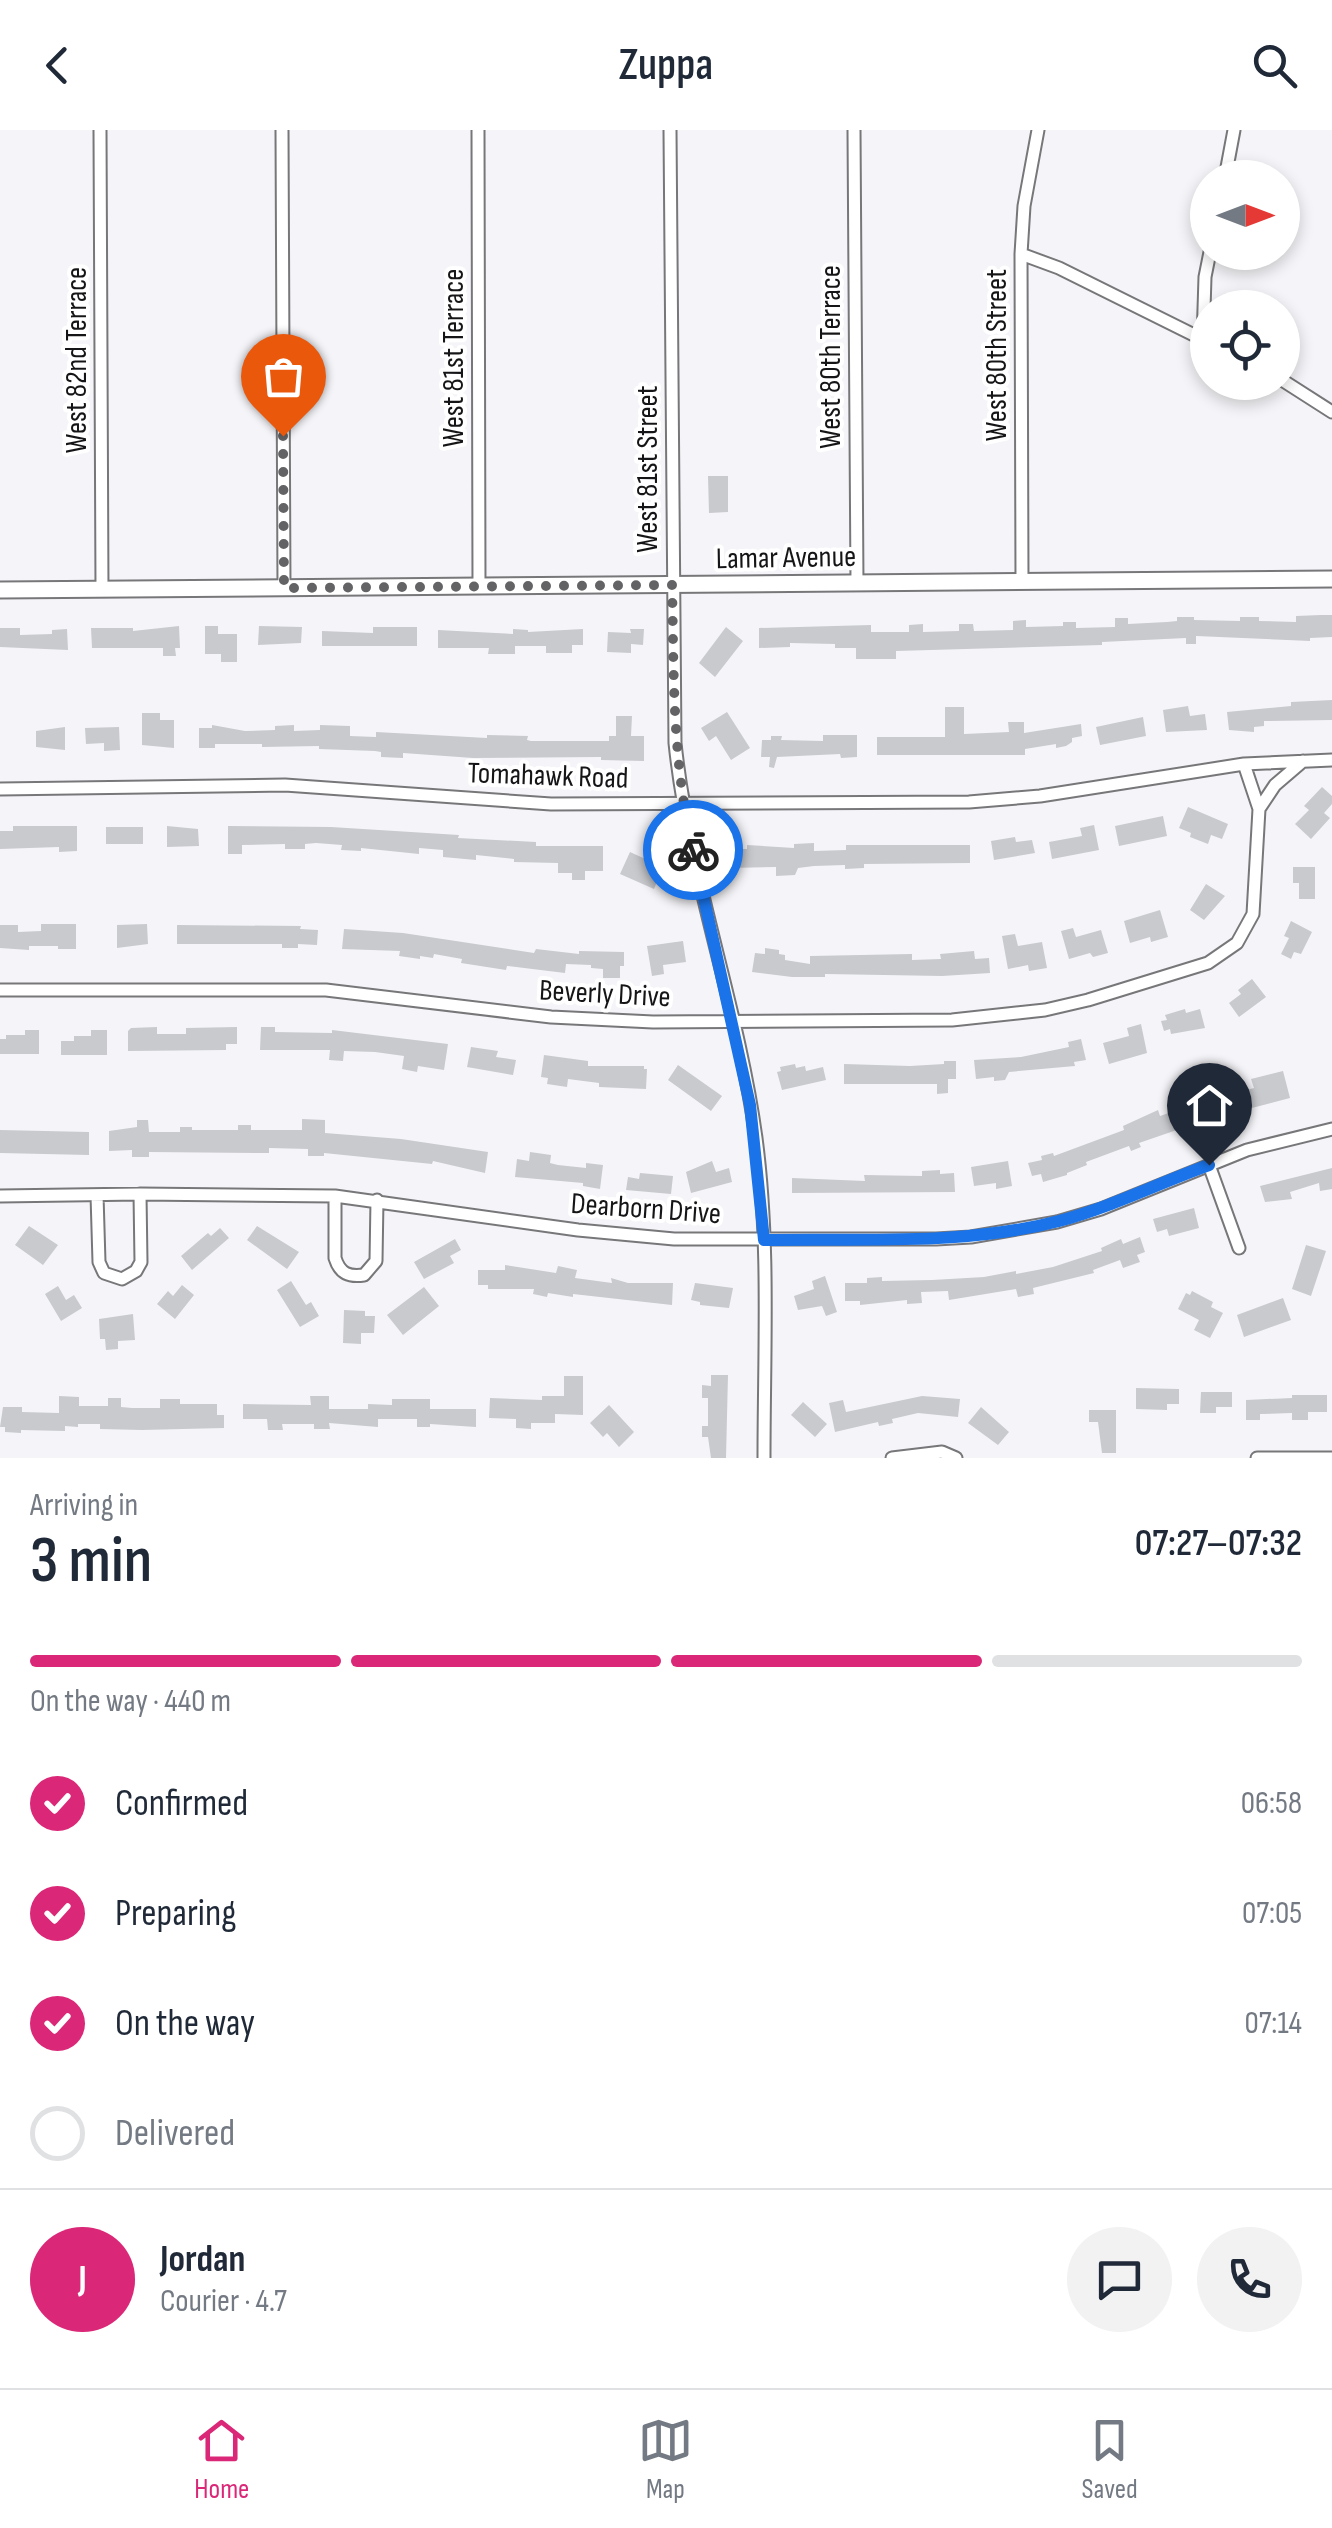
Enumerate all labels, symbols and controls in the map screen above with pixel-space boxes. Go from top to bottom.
icon: back [30,38,85,93]
text: Zuppa [619,38,713,93]
icon: search [1247,38,1302,93]
north arrow [1190,160,1300,270]
map controls [1190,160,1300,400]
street label: West 80th Terrace [813,265,849,449]
street label: West 82nd Terrace [59,267,95,453]
street label: West 81st Terrace [436,269,472,447]
street label: West 80th Street [979,269,1015,441]
button: locate [1190,290,1300,400]
pin [241,334,326,437]
icon: bag [256,349,311,404]
street label: West 81st Street [630,385,666,553]
street label: Lamar Avenue [716,539,856,577]
street label: Tomahawk Road [467,755,629,797]
courier [643,800,743,900]
icon: bike [666,823,721,878]
street label: Beverly Drive [538,973,672,1015]
pin [1167,1063,1252,1166]
icon: home [1182,1078,1237,1133]
street label: Dearborn Drive [570,1186,722,1232]
text: Arriving in [30,1486,138,1525]
text: 07:27–07:32 [1135,1521,1302,1566]
text: 3 min [30,1523,152,1601]
text: On the way · 440 m [30,1682,231,1721]
icon: check [30,1776,85,1831]
text: Confirmed [115,1781,248,1826]
text: 06:58 [1241,1784,1302,1823]
icon: check [30,1886,85,1941]
text: Preparing [115,1891,236,1936]
text: 07:05 [1242,1894,1302,1933]
icon: check [30,1996,85,2051]
text: On the way [115,2001,255,2046]
text: 07:14 [1245,2004,1302,2043]
text: Delivered [115,2111,235,2156]
button: chat [1067,2227,1172,2332]
button: phone [1197,2227,1302,2332]
text: Jordan [160,2237,245,2282]
text: J [78,2257,87,2302]
text: Courier · 4.7 [160,2282,287,2321]
tab: Home [194,2413,249,2506]
tab: Map [638,2413,693,2506]
tab: Saved [1082,2413,1138,2506]

